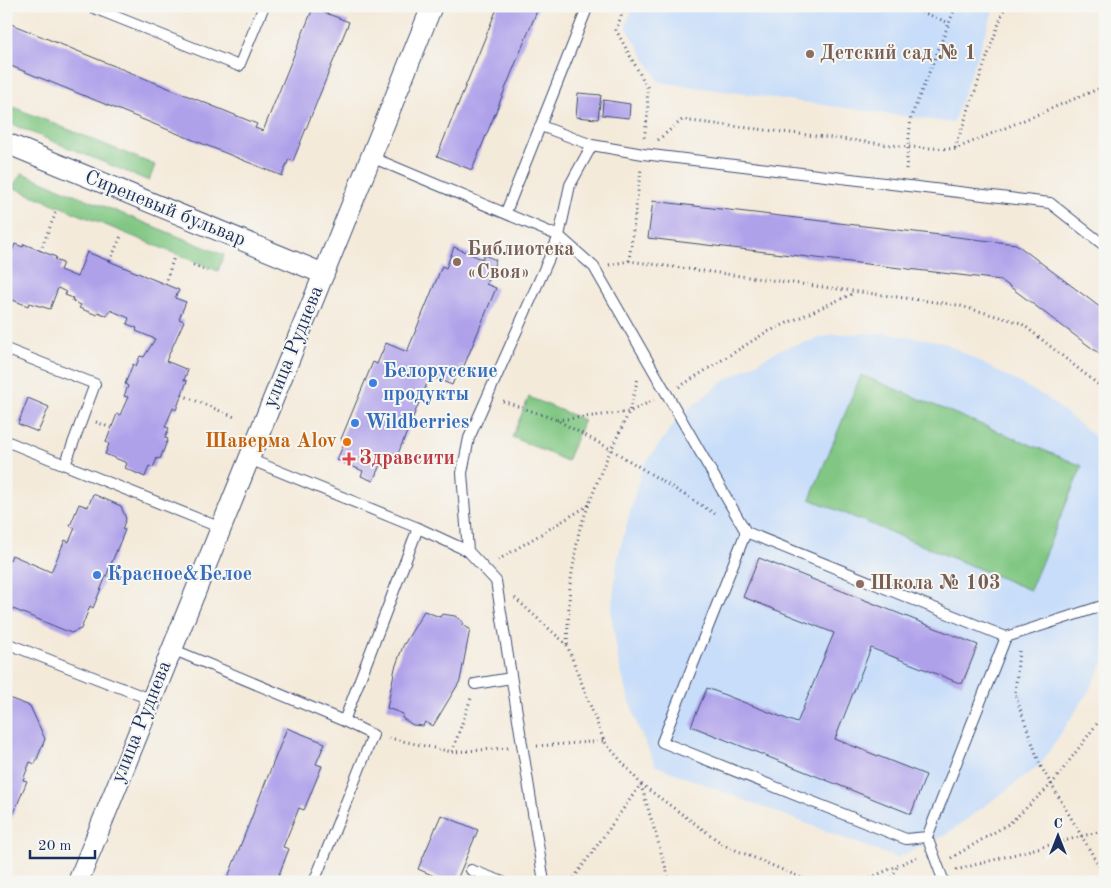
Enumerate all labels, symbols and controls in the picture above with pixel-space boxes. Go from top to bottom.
place label: Детский сад № 1 [820,44,976,64]
marker: Детский сад № 1 [804,48,816,60]
street label: Сиреневый бульвар [82,168,248,250]
place label: Библиотека «Своя» [467,240,575,283]
marker: Библиотека «Своя» [451,256,463,268]
street label: улица Руднева [260,283,328,411]
place label: Белорусские продукты [383,362,498,405]
marker: Белорусские продукты [367,377,379,389]
place label: Wildberries [365,413,469,433]
marker: Wildberries [349,417,361,429]
place label: Шаверма Alov [205,432,337,452]
marker: Шаверма Alov [341,436,353,448]
place label: Здравсити [359,449,455,469]
marker: Здравсити [343,453,355,465]
place label: Красное&Белое [107,565,252,585]
marker: Красное&Белое [91,569,103,581]
place label: Школа № 103 [870,574,1001,594]
marker: Школа № 103 [854,578,866,590]
street label: улица Руднева [108,658,176,786]
north arrow [1034,810,1084,860]
text: С [1053,817,1063,831]
scale bar [30,828,95,860]
text: 20 m [38,839,72,854]

